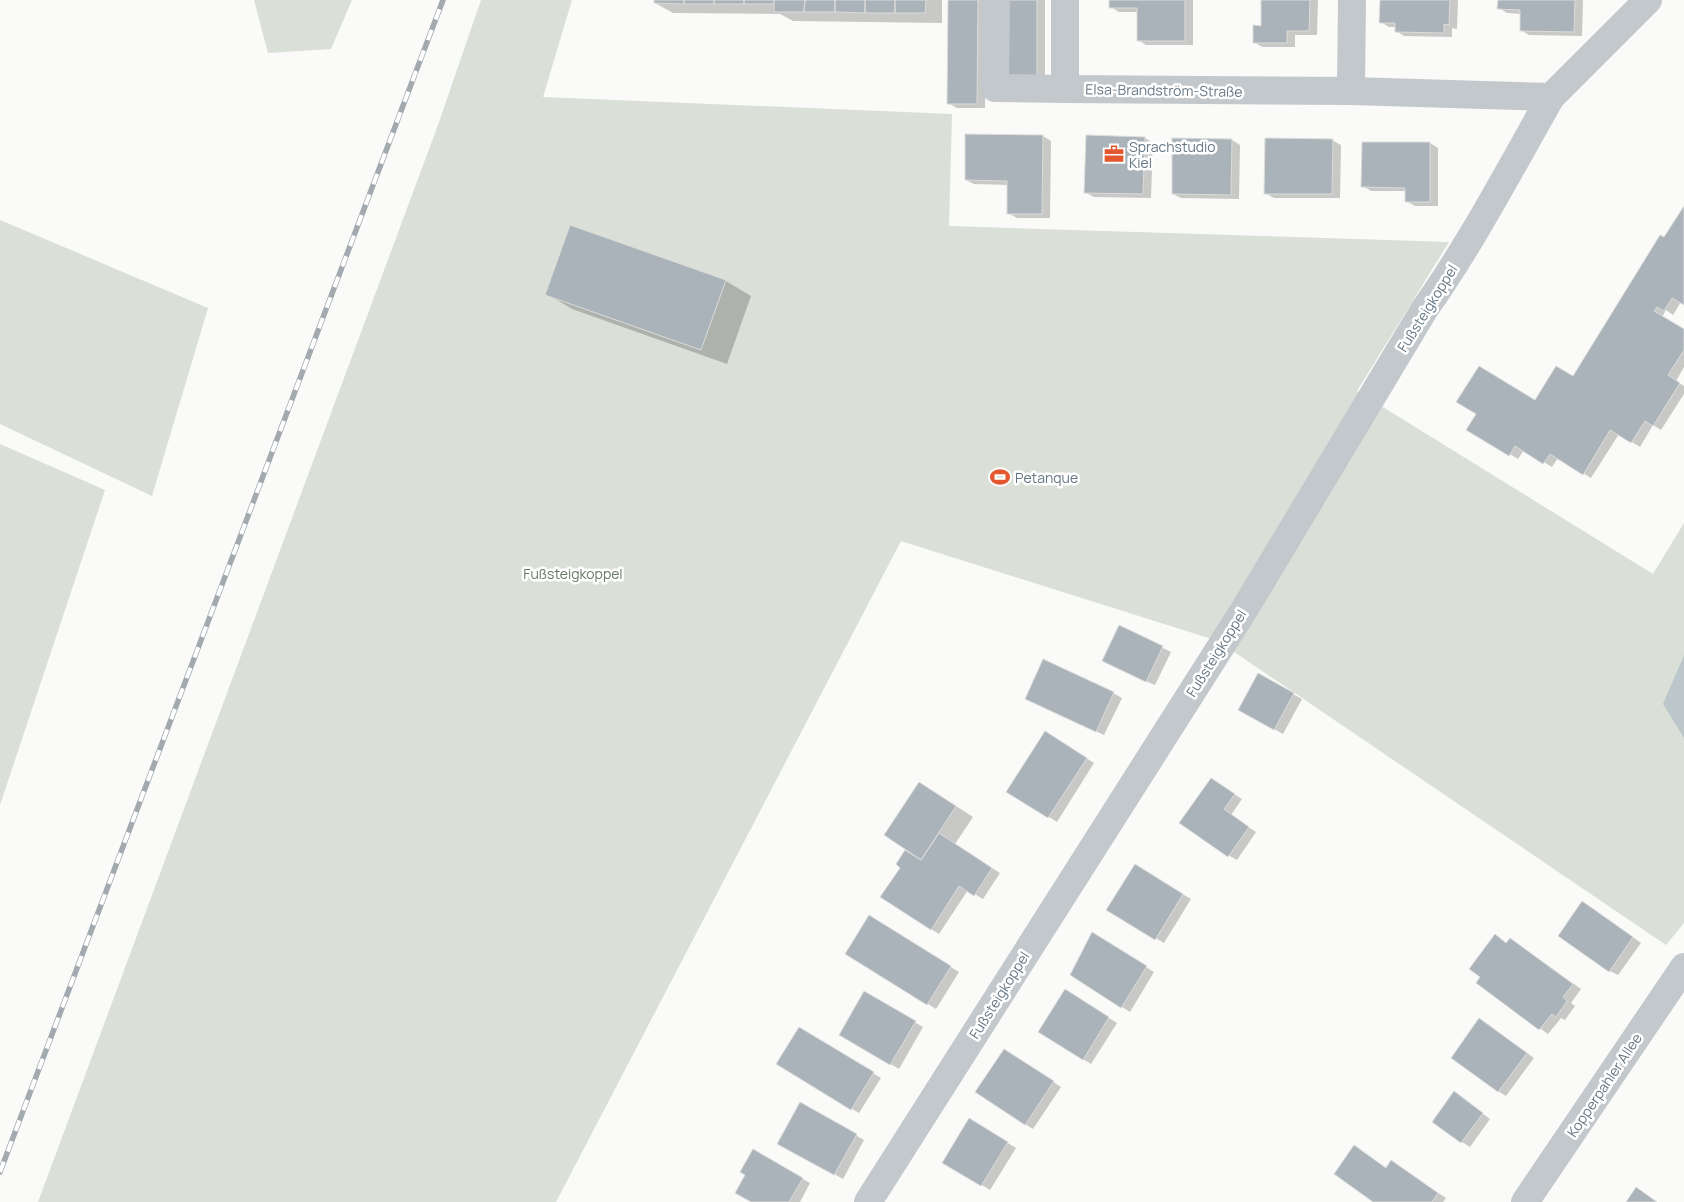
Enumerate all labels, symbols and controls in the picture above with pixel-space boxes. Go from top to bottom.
street label: Elsa-Brandström-Straße [1085,79,1243,101]
place label: Sprachstudio Kiel [1129,137,1216,172]
office icon: Sprachstudio Kiel [1103,143,1125,165]
street label: Fußsteigkoppel [1393,261,1461,355]
sports icon: Petanque [989,466,1011,488]
place label: Petanque [1015,468,1078,487]
park label: Fußsteigkoppel [523,564,623,583]
street label: Fußsteigkoppel [1182,606,1250,700]
street label: Fußsteigkoppel [965,948,1033,1042]
street label: Kopperpahler Allee [1562,1029,1646,1141]

